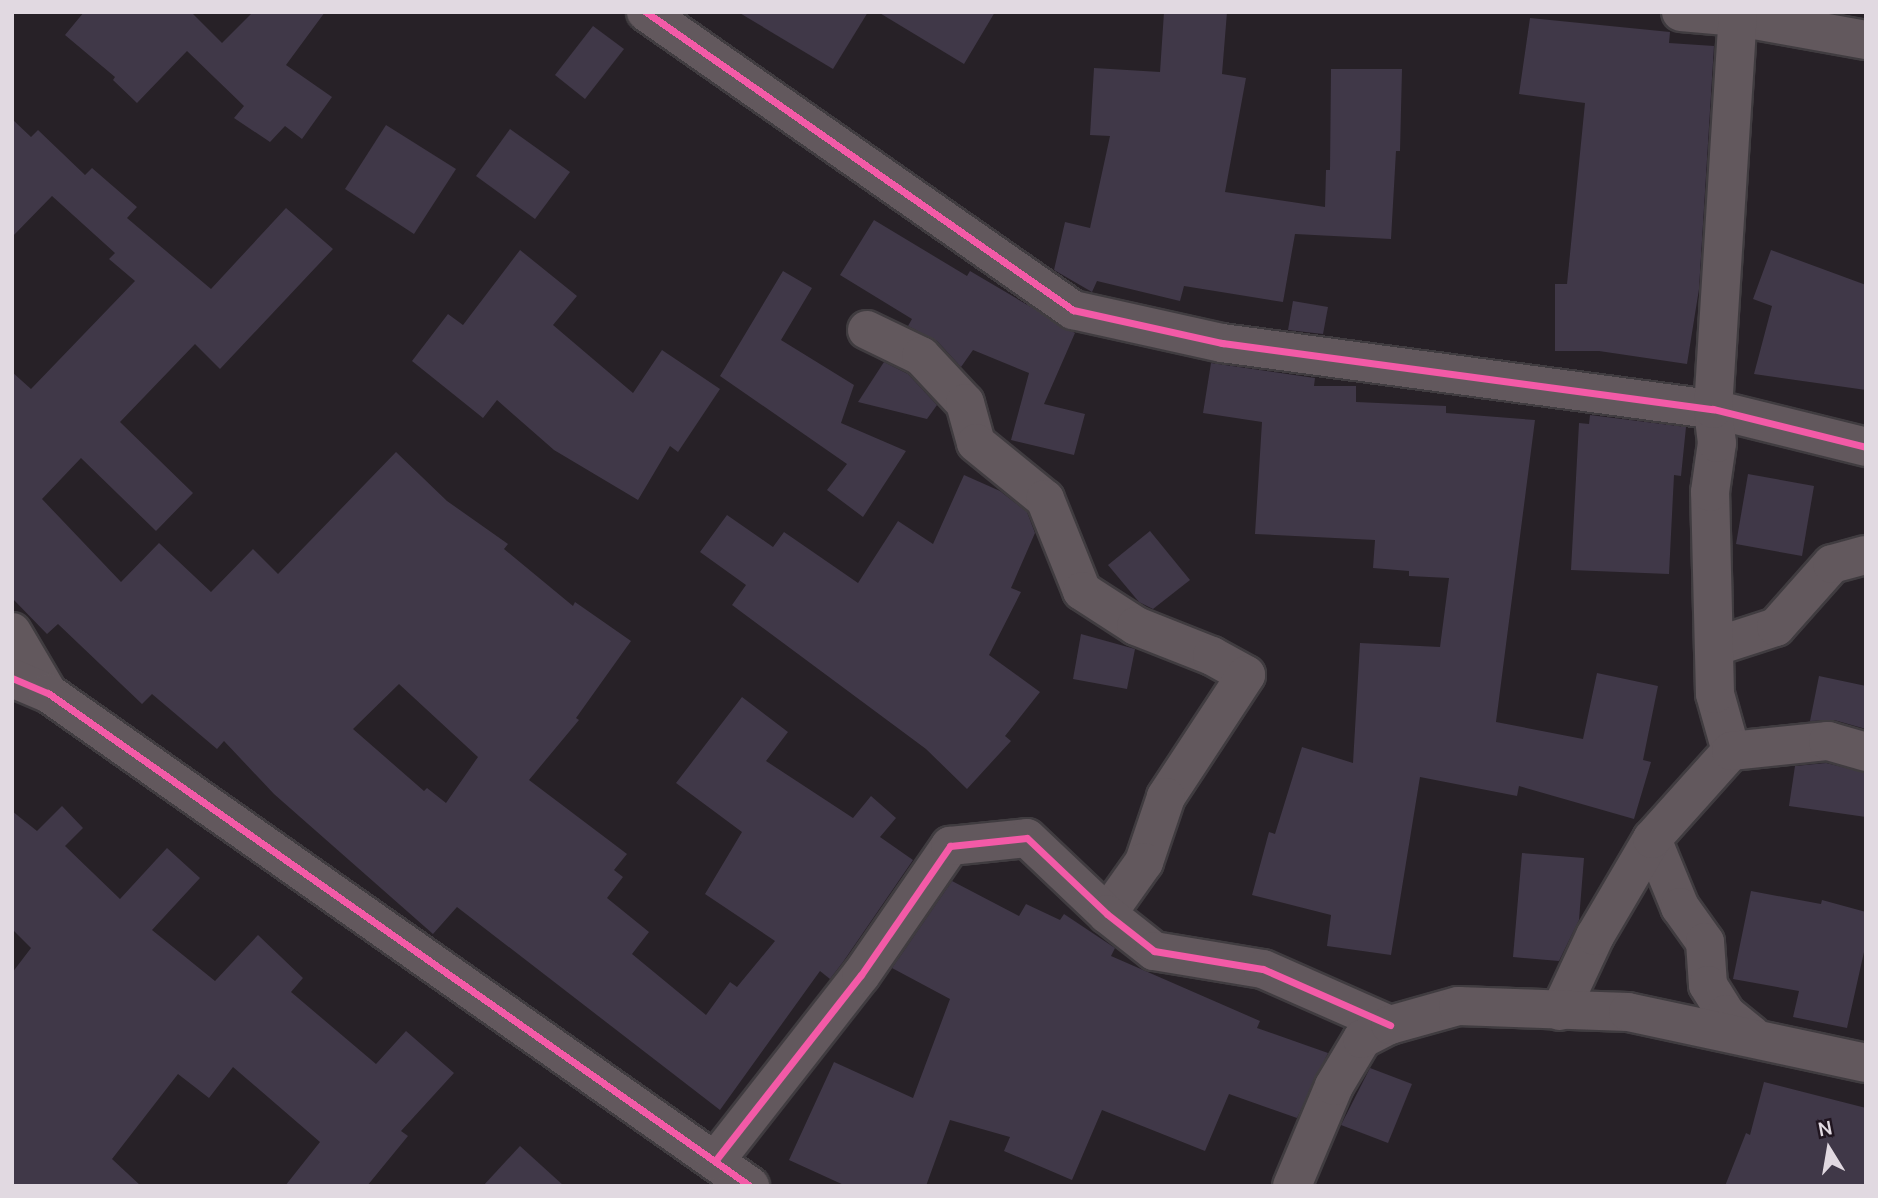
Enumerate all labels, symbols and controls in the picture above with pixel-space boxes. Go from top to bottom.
north arrow [1794,1114,1864,1184]
text: N [1816,1114,1834,1142]

